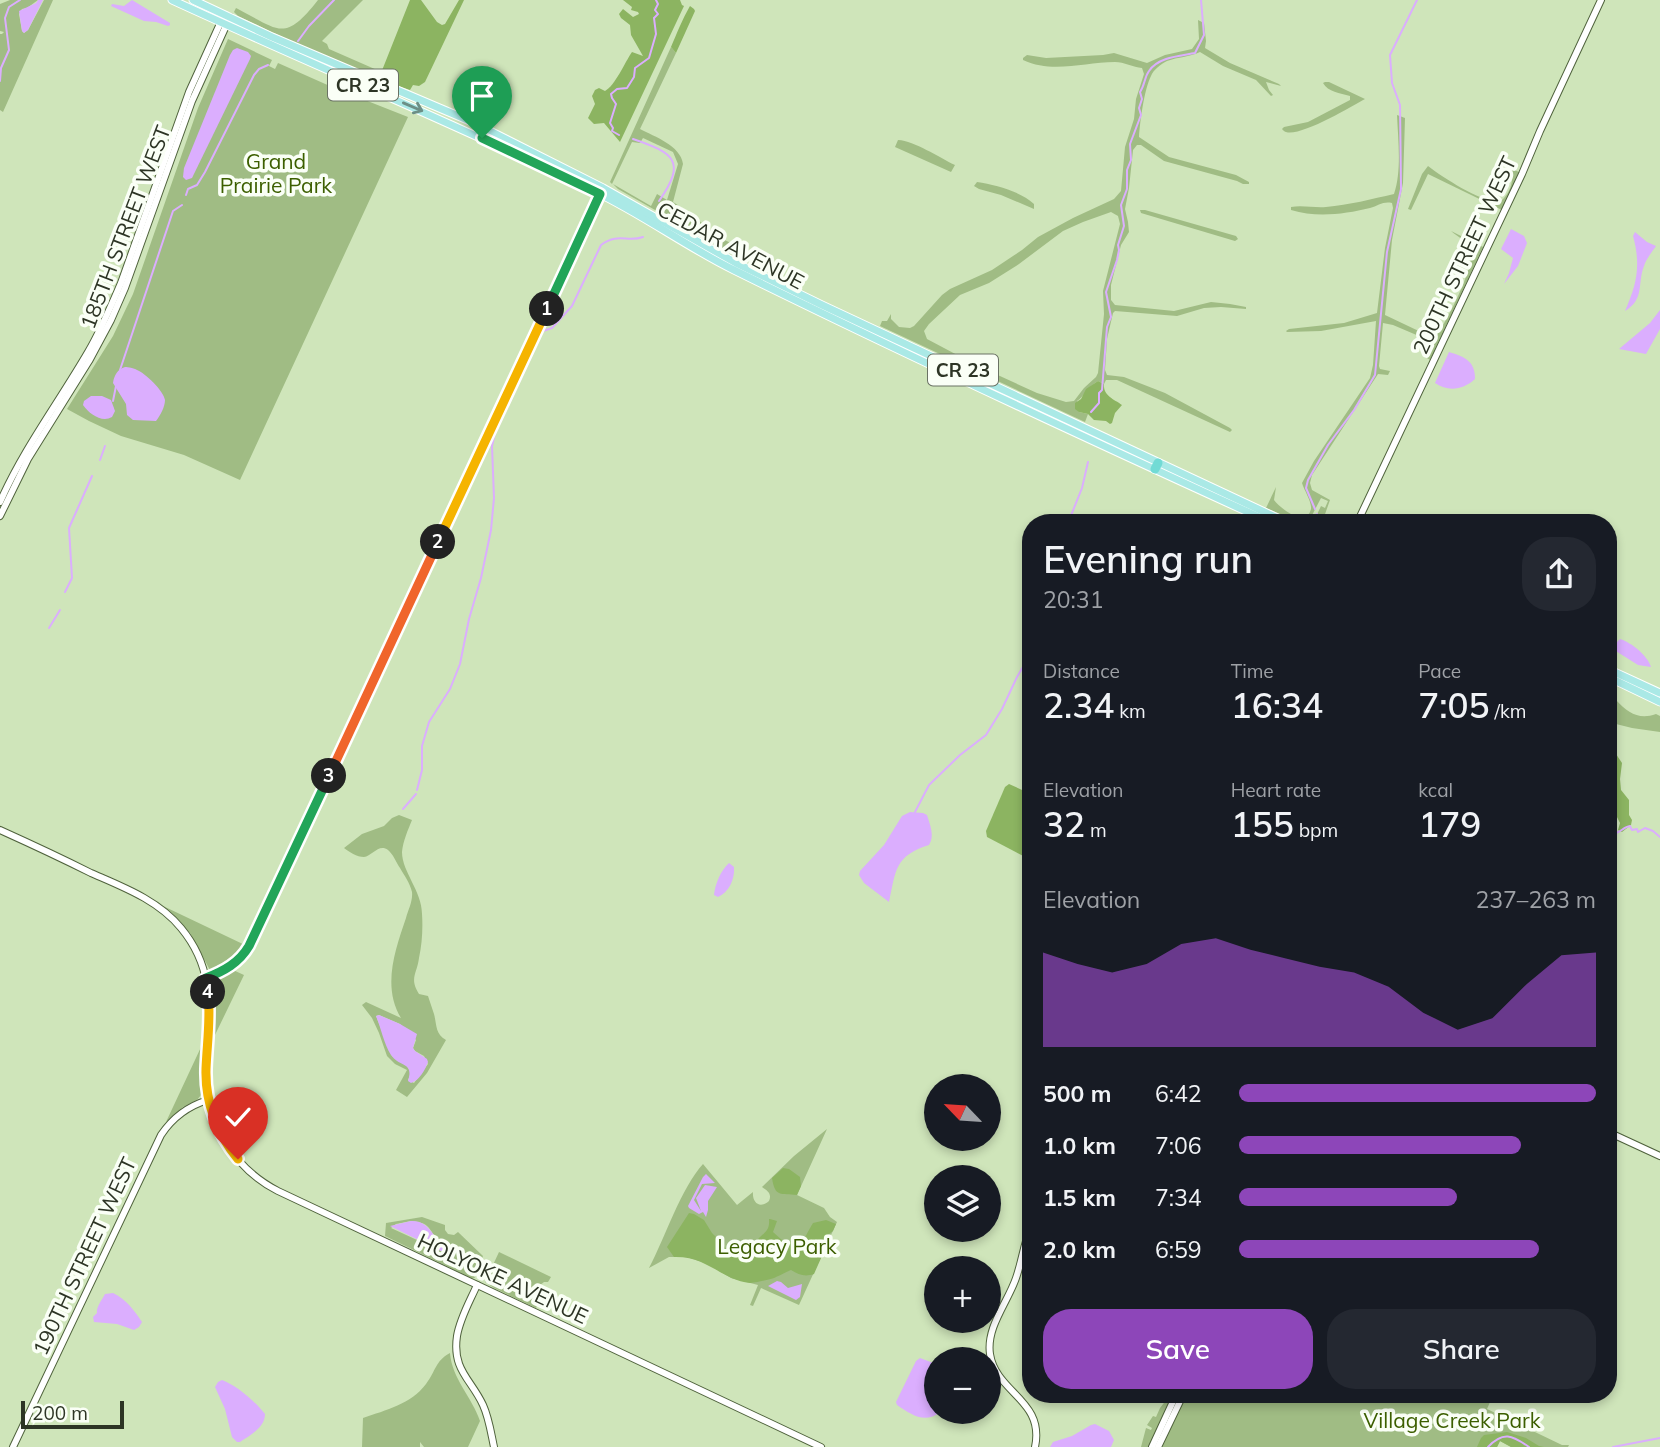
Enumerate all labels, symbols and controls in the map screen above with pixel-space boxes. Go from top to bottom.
pin [452,66,512,138]
road number: CR 23 [328,69,398,100]
icon: arrive [463,77,501,115]
one-way arrow [402,101,424,114]
street label: 185TH STREET WEST [74,121,176,332]
park label: Grand Prairie Park [220,148,332,198]
street label: 200TH STREET WEST [1407,152,1521,358]
street label: CEDAR AVENUE [653,195,809,295]
pin: 1 [530,292,564,326]
text: 1 [541,296,552,320]
road number: CR 23 [928,354,998,386]
pin: 2 [420,524,456,560]
text: 2 [432,529,443,553]
text: Evening run [1043,535,1253,583]
button: share [1522,537,1596,611]
text: 20:31 [1043,585,1103,614]
text: Distance [1043,659,1120,683]
text: Time [1231,659,1274,683]
text: Pace [1418,659,1461,683]
text: 2.34 [1043,683,1114,727]
text: 16:34 [1231,683,1323,727]
text: 7:05 [1418,683,1490,727]
text: km [1114,699,1146,723]
text: /km [1490,699,1526,723]
pin: 3 [312,758,346,794]
text: 3 [323,763,334,787]
text: Elevation [1043,778,1123,802]
text: Heart rate [1231,778,1321,802]
text: kcal [1418,778,1453,802]
text: 32 [1043,802,1085,846]
text: 155 [1231,802,1294,846]
text: 179 [1418,802,1481,846]
text: m [1085,818,1107,842]
text: bpm [1294,818,1338,842]
text: Elevation [1043,885,1140,914]
text: 237–263 m [1475,885,1596,914]
pin: 4 [190,974,226,1010]
text: 4 [202,979,213,1003]
north arrow [924,1074,1001,1152]
map controls [924,1074,1001,1424]
text: 500 m [1043,1079,1111,1108]
text: 6:42 [1155,1079,1202,1108]
pin [208,1087,268,1159]
icon: check [219,1098,257,1136]
text: 1.0 km [1043,1131,1116,1160]
text: 7:06 [1155,1131,1202,1160]
street label: 190TH STREET WEST [27,1153,141,1359]
button: layers [924,1165,1001,1242]
text: 1.5 km [1043,1183,1116,1212]
text: 7:34 [1155,1183,1202,1212]
street label: HOLYOKE AVENUE [414,1227,592,1329]
park label: Legacy Park [717,1233,837,1259]
text: 2.0 km [1043,1235,1116,1264]
text: 6:59 [1155,1235,1202,1264]
button: + [924,1256,1001,1333]
button: Save [1043,1309,1313,1389]
button: Share [1327,1309,1596,1389]
button: − [924,1347,1001,1424]
scale bar [21,1398,124,1430]
text: 200 m [32,1401,88,1425]
park label: Village Creek Park [1363,1407,1541,1433]

